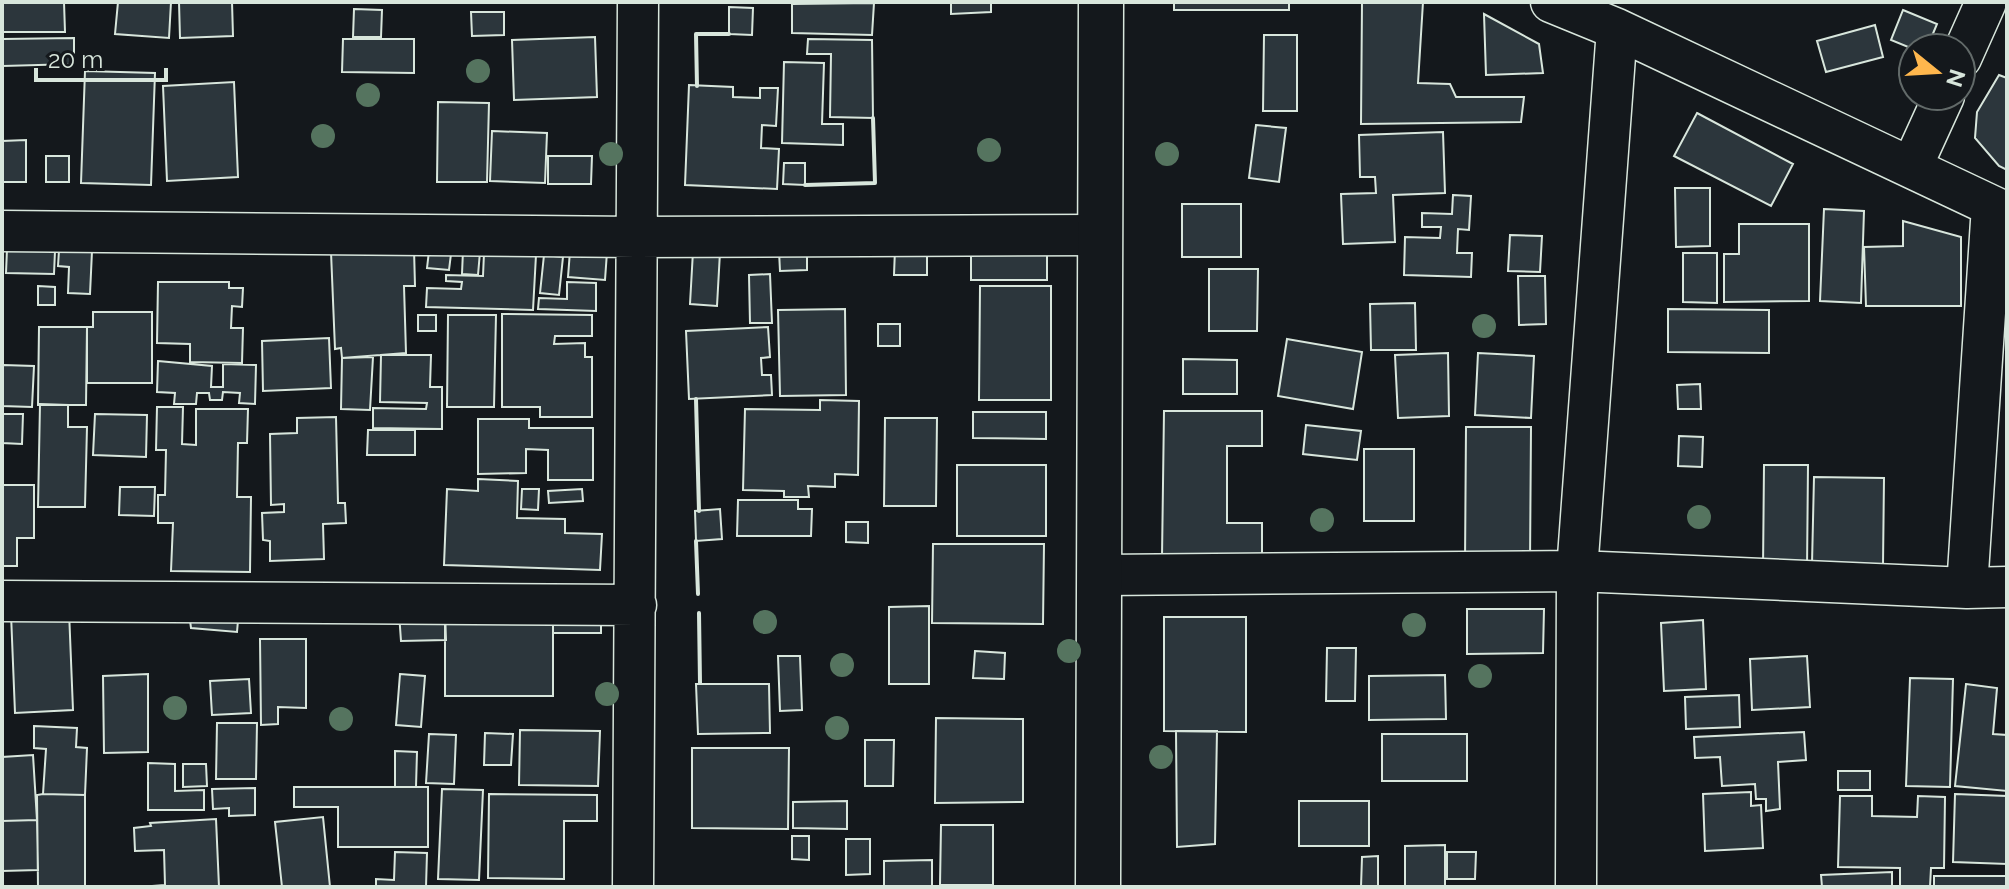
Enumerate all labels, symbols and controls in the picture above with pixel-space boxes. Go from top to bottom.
scale bar [36,32,166,82]
north arrow [1897,32,1977,112]
text: 20 m [48,45,103,74]
text: N [1941,66,1971,90]

